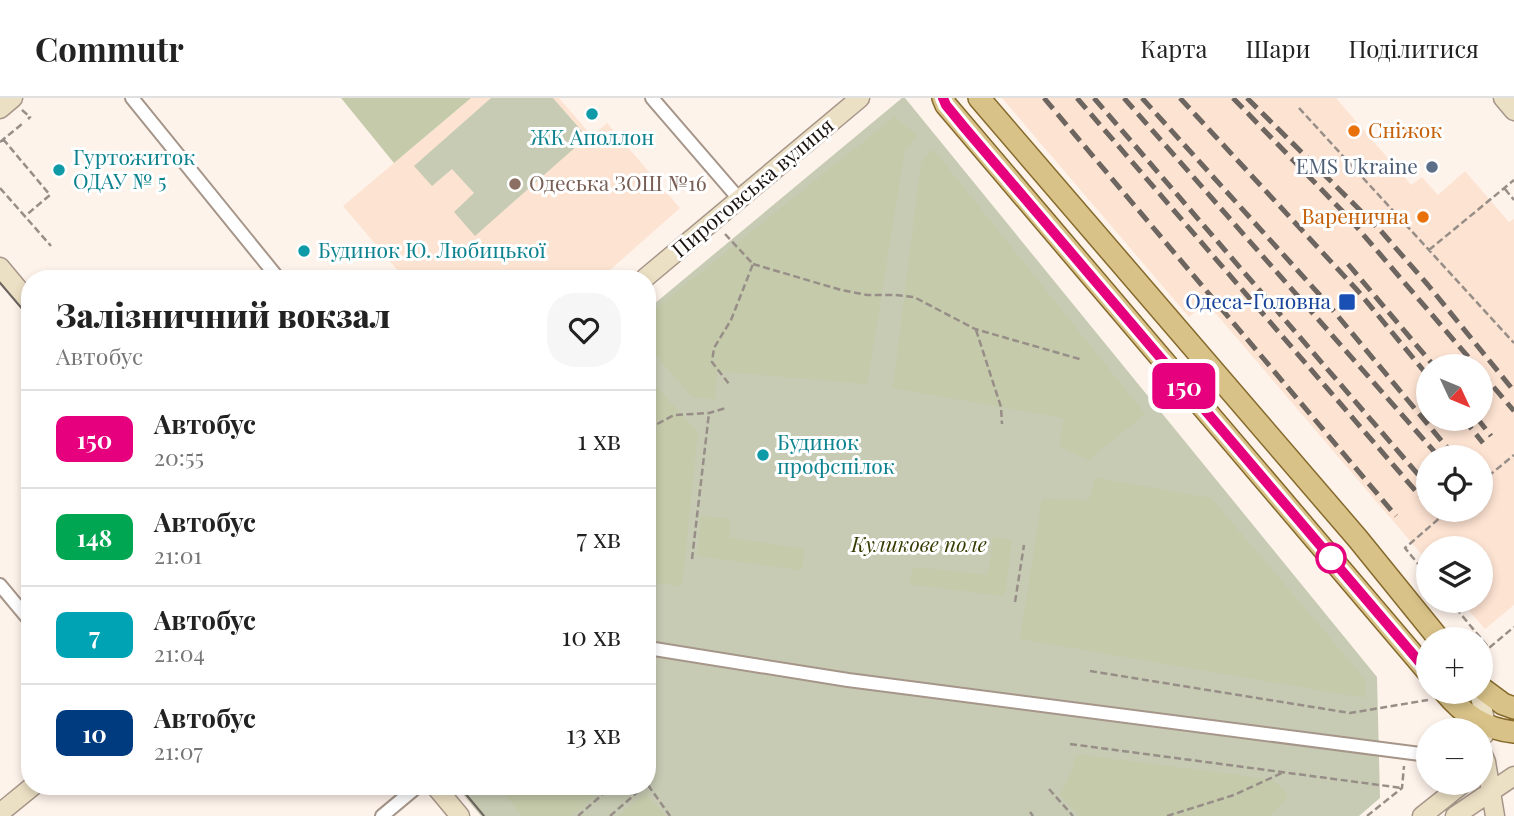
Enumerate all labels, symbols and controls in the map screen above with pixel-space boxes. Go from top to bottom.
text: Commutr [35,26,184,70]
text: Карта [1140,32,1208,64]
text: Шари [1246,32,1311,64]
text: Поділитися [1349,32,1479,64]
marker: ЖК Аполлон [584,106,600,122]
street label: Пироговська вулиця [665,110,839,262]
place label: Сніжок [1368,115,1442,143]
place label: ЖК Аполлон [530,122,654,150]
marker: Сніжок [1346,123,1362,139]
place label: Гуртожиток ОДАУ № 5 [73,142,195,194]
place label: EMS Ukraine [1296,151,1418,179]
marker: EMS Ukraine [1424,159,1440,175]
marker: Гуртожиток ОДАУ № 5 [51,162,67,178]
place label: Одеська ЗОШ №16 [529,168,707,196]
marker: Одеська ЗОШ №16 [507,176,523,192]
place label: Варенична [1302,201,1410,229]
marker: Варенична [1415,209,1431,225]
place label: Будинок Ю. Любицької [318,235,546,263]
marker: Будинок Ю. Любицької [296,243,312,259]
place label: Одеса-Головна [1185,286,1332,314]
text: Залізничний вокзал [56,292,390,336]
marker: Одеса-Головна [1337,292,1357,312]
button: heart [547,293,621,367]
text: Автобус [56,340,143,371]
north arrow [1416,354,1493,430]
map controls [1416,354,1493,795]
line badge: 150 [1144,363,1224,409]
text: 150 [1166,370,1202,402]
text: Автобус [154,406,256,441]
text: 1 хв [577,422,621,457]
text: 150 [77,423,112,455]
place label: Будинок профспілок [777,427,895,479]
text: 20:55 [154,441,204,472]
button: locate [1416,445,1493,522]
marker: Будинок профспілок [755,447,771,463]
text: Автобус [154,504,256,539]
text: 7 хв [577,520,621,555]
text: 148 [77,521,112,553]
park label: Куликове поле [850,529,987,557]
button: layers [1416,536,1493,613]
text: 21:01 [154,539,202,570]
unlabelled marker [1316,543,1346,573]
text: Автобус [154,602,256,637]
text: 10 хв [562,618,621,653]
text: 7 [89,619,100,651]
button: + [1416,627,1493,704]
text: 21:04 [154,637,205,668]
text: Автобус [154,700,256,735]
text: 13 хв [566,716,621,751]
text: 10 [82,717,107,749]
button: − [1416,718,1493,795]
text: 21:07 [154,735,203,766]

